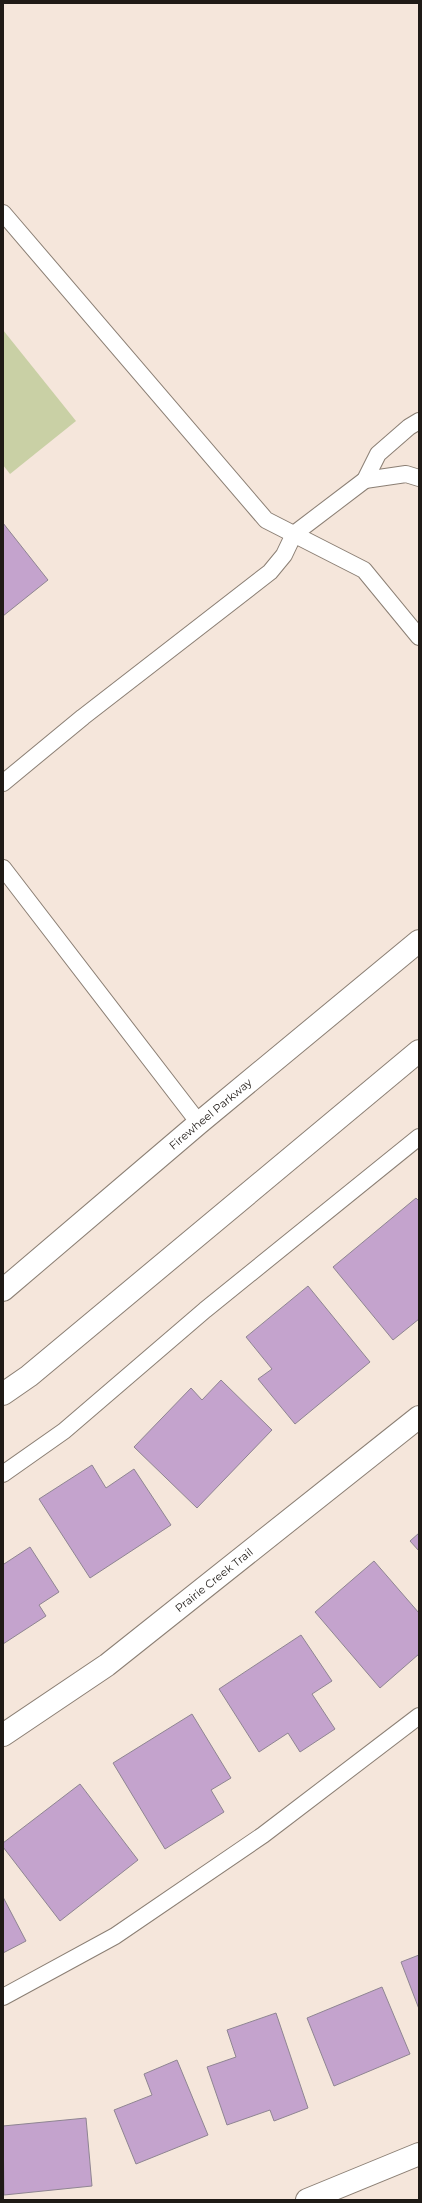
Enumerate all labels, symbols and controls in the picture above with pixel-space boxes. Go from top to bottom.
street label: Firewheel Parkway [166,1075,255,1153]
street label: Prairie Creek Trail [172,1545,256,1615]

